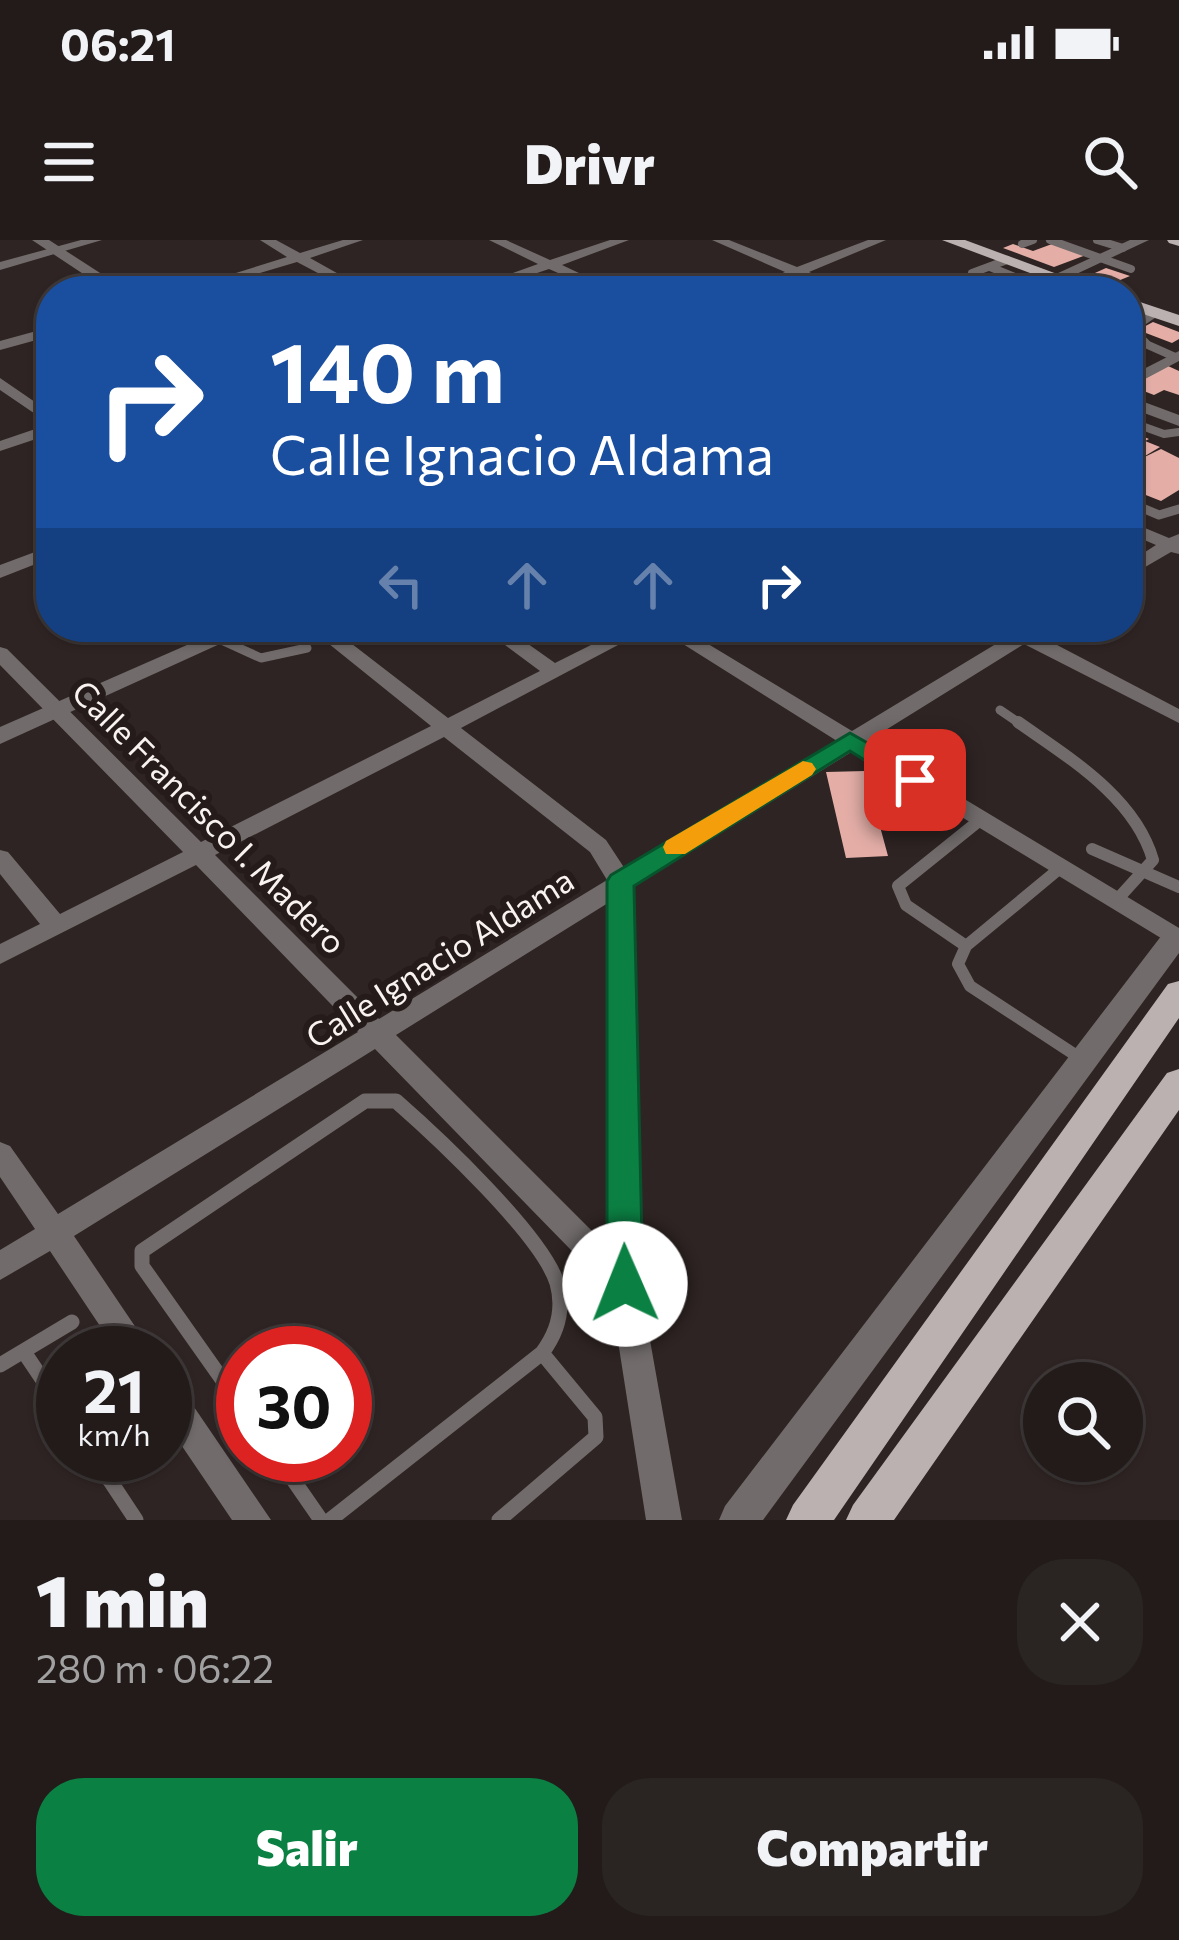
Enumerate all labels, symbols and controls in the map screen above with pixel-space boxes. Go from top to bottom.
text: 06:21 [60,15,176,70]
icon: menu [36,129,102,195]
text: Drivr [524,129,655,195]
icon: search [1077,129,1143,195]
text: 140 m [270,318,505,420]
icon: right [72,324,228,480]
text: Calle Ignacio Aldama [270,420,774,486]
icon: left [368,552,434,618]
icon: ahead [494,552,560,618]
icon: ahead [620,552,686,618]
icon: right [746,552,812,618]
street label: Calle Francisco I. Madero [64,670,356,962]
pin [864,729,966,831]
icon: arrive [882,747,948,813]
street label: Calle Ignacio Aldama [298,858,580,1056]
position arrow [562,1221,688,1347]
speed limit sign: 30 [216,1326,372,1482]
text: 21 [83,1352,145,1425]
map controls [1023,1362,1143,1482]
button: search [1023,1362,1143,1482]
text: km/h [78,1415,150,1452]
text: 1 min [36,1554,209,1642]
button: close [1017,1559,1143,1685]
text: 280 m · 06:22 [36,1643,274,1691]
button: Salir [36,1778,578,1916]
button: Compartir [602,1778,1143,1916]

